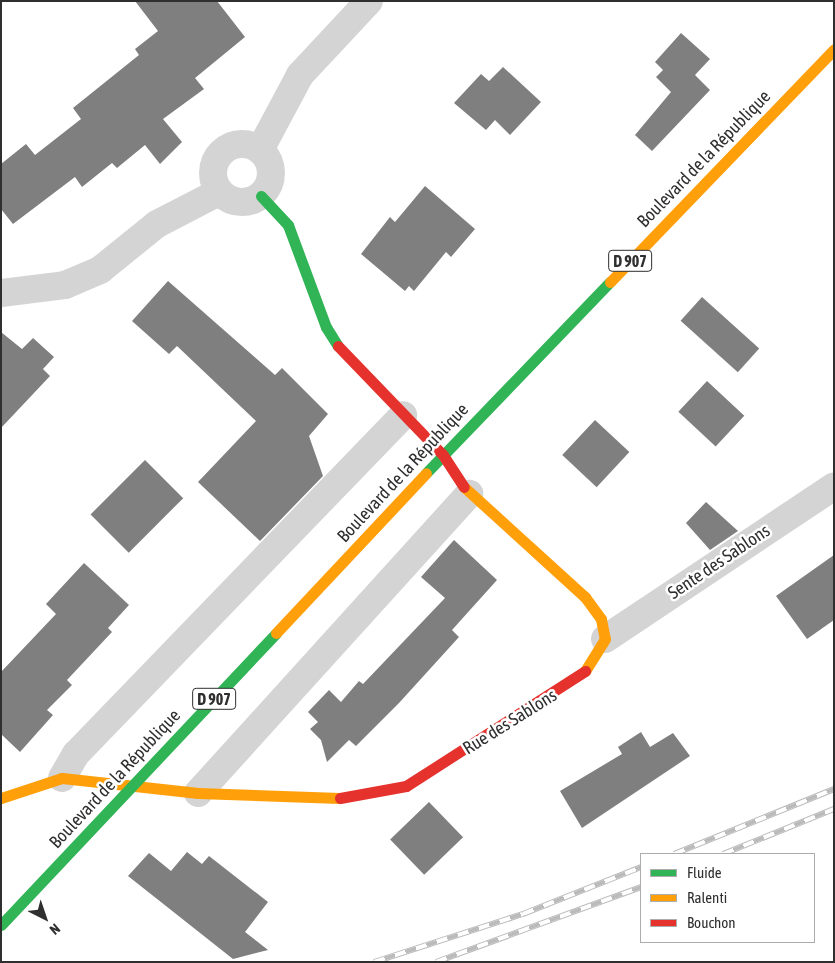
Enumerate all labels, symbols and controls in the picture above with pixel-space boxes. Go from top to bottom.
street label: Boulevard de la République [633,86,775,232]
road number: D 907 [608,248,652,274]
street label: Boulevard de la République [333,399,473,547]
street label: Sente des Sablons [664,520,774,604]
street label: Rue des Sablons [459,685,561,759]
road number: D 907 [192,686,236,712]
street label: Boulevard de la République [45,705,185,853]
legend [640,853,815,943]
text: Fluide [687,864,722,881]
text: Ralenti [687,889,727,906]
north arrow [20,893,70,943]
text: Bouchon [687,914,736,931]
text: N [46,921,63,938]

